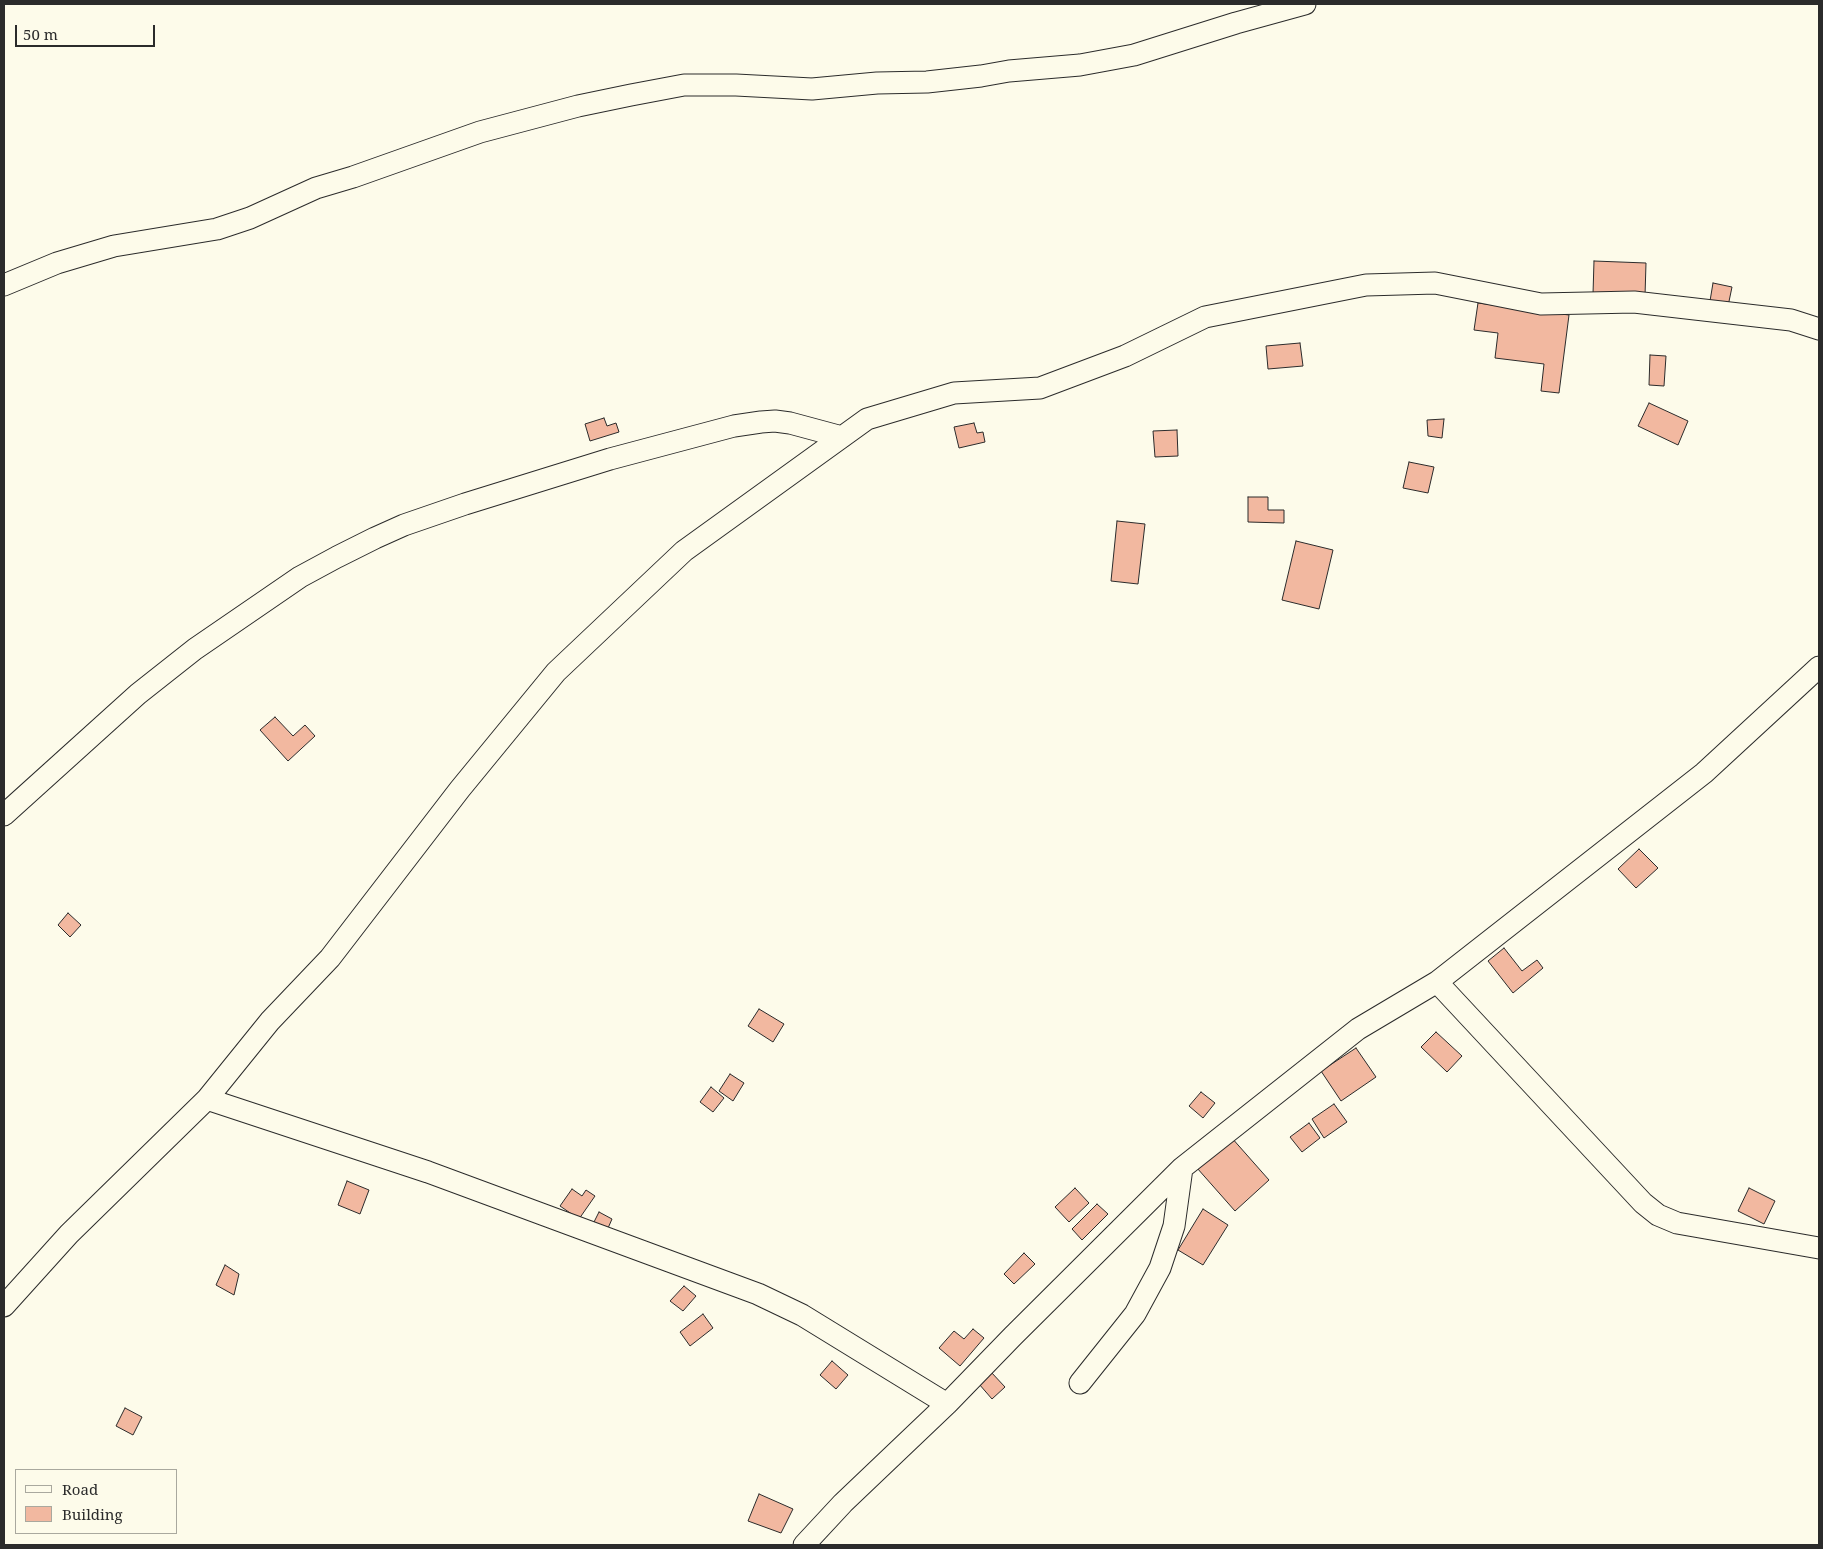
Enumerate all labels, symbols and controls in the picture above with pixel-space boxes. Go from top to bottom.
scale bar [18,15,158,47]
text: 50 m [23,24,58,44]
legend [15,1469,178,1534]
text: Road [62,1479,98,1499]
text: Building [62,1504,123,1524]

